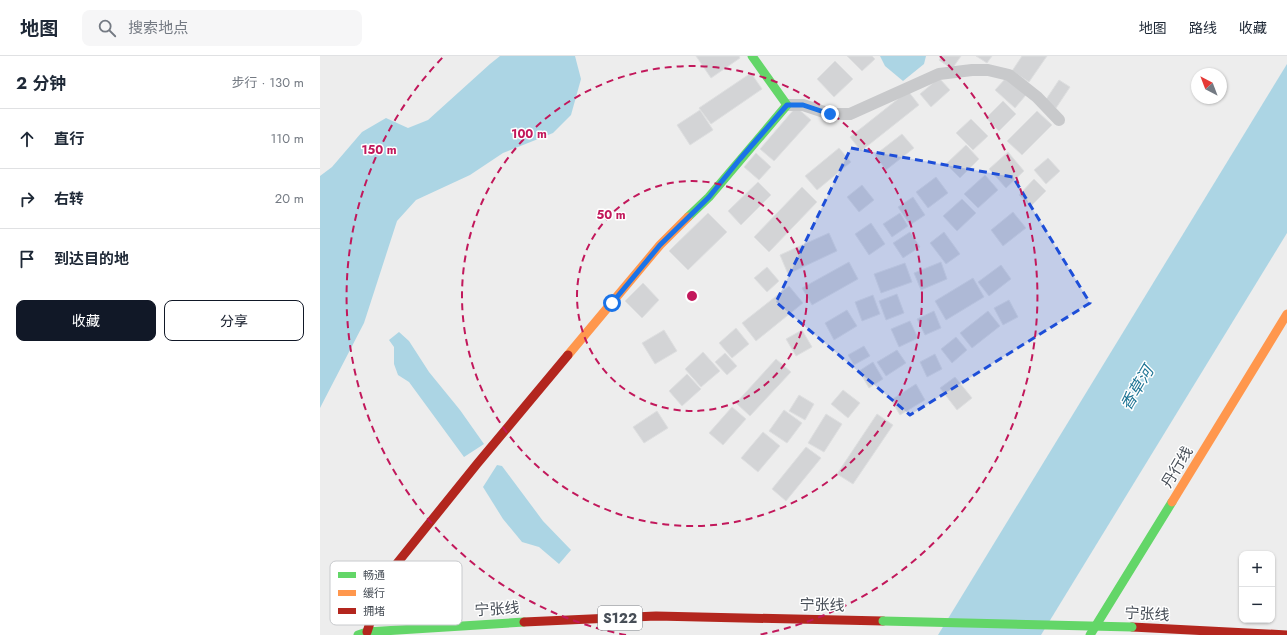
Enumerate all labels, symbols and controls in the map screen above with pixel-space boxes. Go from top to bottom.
search box [82,10,362,46]
text: 地图 [20,15,58,42]
icon: search [96,17,118,39]
text: 搜索地点 [128,17,188,39]
text: 地图 [1139,18,1167,38]
text: 路线 [1189,18,1217,38]
text: 收藏 [1239,18,1267,38]
north arrow [1191,68,1227,104]
text: 2 分钟 [16,71,66,95]
text: 步行 · 130 m [232,73,304,92]
route end [821,105,839,123]
text: 100 m [511,125,547,143]
icon: ahead [16,128,38,150]
text: 直行 [54,128,84,150]
text: 110 m [270,129,304,148]
text: 150 m [361,141,397,159]
icon: right [16,188,38,210]
text: 右转 [54,188,84,210]
text: 20 m [275,189,304,208]
text: 50 m [596,206,626,224]
icon: arrive [16,248,38,270]
text: 到达目的地 [54,248,129,270]
centre of rings [685,289,699,303]
route start [603,294,621,312]
button: 收藏 [16,300,156,341]
button: 分享 [164,300,304,341]
water label: 香草河 [1115,359,1161,415]
street label: 丹行线 [1156,442,1198,492]
map controls [1239,551,1275,623]
button: + [1239,551,1275,587]
legend [330,561,462,625]
text: 畅通 [363,567,385,583]
text: 缓行 [363,585,385,601]
button: − [1239,587,1275,623]
street label: 宁张线 [799,594,845,616]
street label: 宁张线 [474,597,520,621]
street label: 宁张线 [1124,602,1170,626]
text: 拥堵 [363,603,385,619]
road number: S122 [598,606,642,630]

